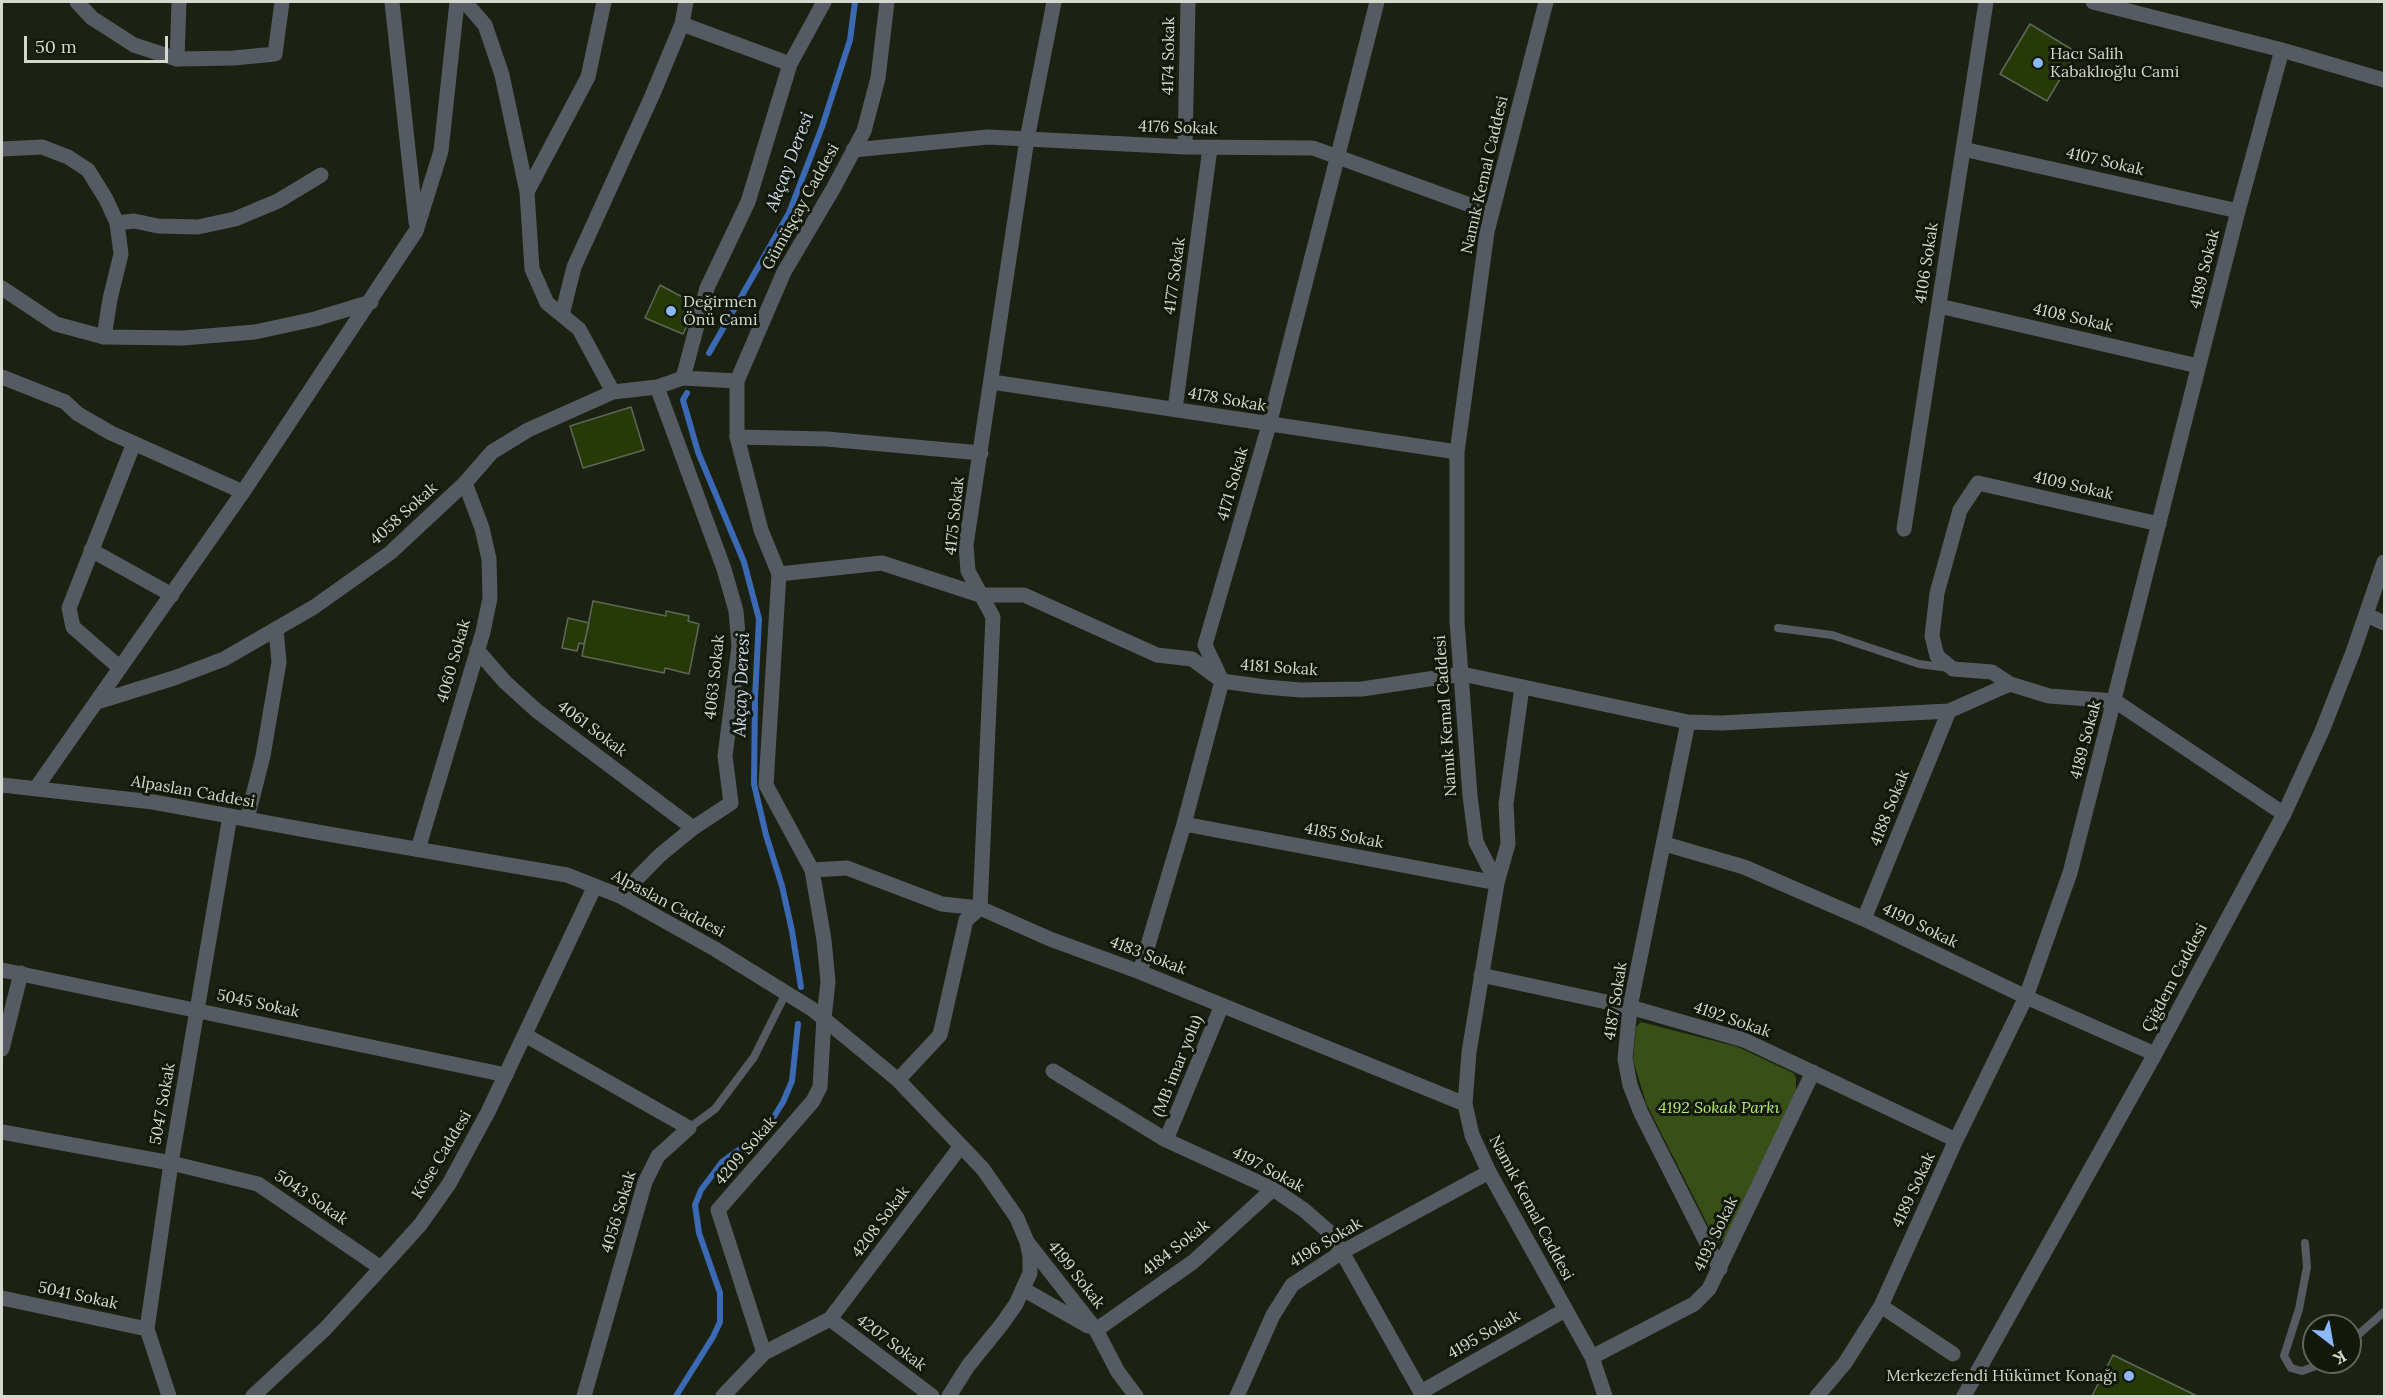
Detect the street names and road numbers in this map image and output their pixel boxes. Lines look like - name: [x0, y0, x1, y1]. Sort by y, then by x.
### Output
- street label: 4174 Sokak: [1159, 17, 1179, 95]
- street label: Namık Kemal Caddesi: [1457, 94, 1513, 256]
- street label: 4176 Sokak: [1138, 117, 1218, 139]
- street label: Gümüşçay Caddesi: [758, 141, 844, 273]
- street label: 4107 Sokak: [2064, 144, 2146, 180]
- street label: 4106 Sokak: [1911, 221, 1943, 305]
- street label: 4189 Sokak: [2186, 228, 2224, 310]
- street label: 4177 Sokak: [1160, 236, 1190, 316]
- street label: 4108 Sokak: [2031, 299, 2115, 337]
- street label: 4178 Sokak: [1186, 384, 1268, 416]
- street label: 4171 Sokak: [1213, 445, 1253, 523]
- street label: 4109 Sokak: [2031, 467, 2115, 505]
- street label: 4175 Sokak: [941, 476, 969, 556]
- street label: 4058 Sokak: [366, 479, 442, 549]
- street label: 4060 Sokak: [433, 617, 475, 705]
- street label: 4063 Sokak: [701, 634, 729, 720]
- street label: Namık Kemal Caddesi: [1431, 635, 1461, 797]
- street label: 4181 Sokak: [1240, 656, 1318, 680]
- street label: 4061 Sokak: [554, 697, 630, 761]
- street label: 4189 Sokak: [2066, 699, 2106, 781]
- street label: 4188 Sokak: [1866, 767, 1914, 849]
- street label: Alpaslan Caddesi: [130, 772, 256, 812]
- street label: 4185 Sokak: [1303, 819, 1385, 853]
- street label: Alpaslan Caddesi: [608, 866, 728, 942]
- street label: 4190 Sokak: [1879, 899, 1961, 953]
- street label: Çiğdem Caddesi: [2138, 920, 2212, 1036]
- street label: 4183 Sokak: [1107, 933, 1189, 979]
- street label: 4187 Sokak: [1600, 961, 1632, 1041]
- street label: 5045 Sokak: [215, 986, 301, 1022]
- street label: 4192 Sokak: [1691, 998, 1773, 1042]
- street label: (MB imar yolu): [1149, 1012, 1207, 1120]
- street label: 5047 Sokak: [146, 1062, 180, 1146]
- street label: Köse Caddesi: [408, 1107, 476, 1203]
- street label: 4209 Sokak: [711, 1113, 781, 1189]
- street label: Namık Kemal Caddesi: [1485, 1132, 1577, 1284]
- street label: 4197 Sokak: [1229, 1143, 1307, 1197]
- street label: 4189 Sokak: [1888, 1149, 1940, 1231]
- street label: 5043 Sokak: [271, 1166, 351, 1230]
- street label: 4056 Sokak: [597, 1169, 641, 1255]
- street label: 4208 Sokak: [848, 1183, 914, 1261]
- street label: 4193 Sokak: [1690, 1194, 1742, 1274]
- street label: 4196 Sokak: [1286, 1214, 1366, 1272]
- street label: 4184 Sokak: [1138, 1216, 1214, 1280]
- street label: 4199 Sokak: [1043, 1237, 1109, 1313]
- street label: 5041 Sokak: [36, 1278, 120, 1314]
- street label: 4195 Sokak: [1444, 1307, 1524, 1363]
- street label: 4207 Sokak: [852, 1311, 930, 1375]

